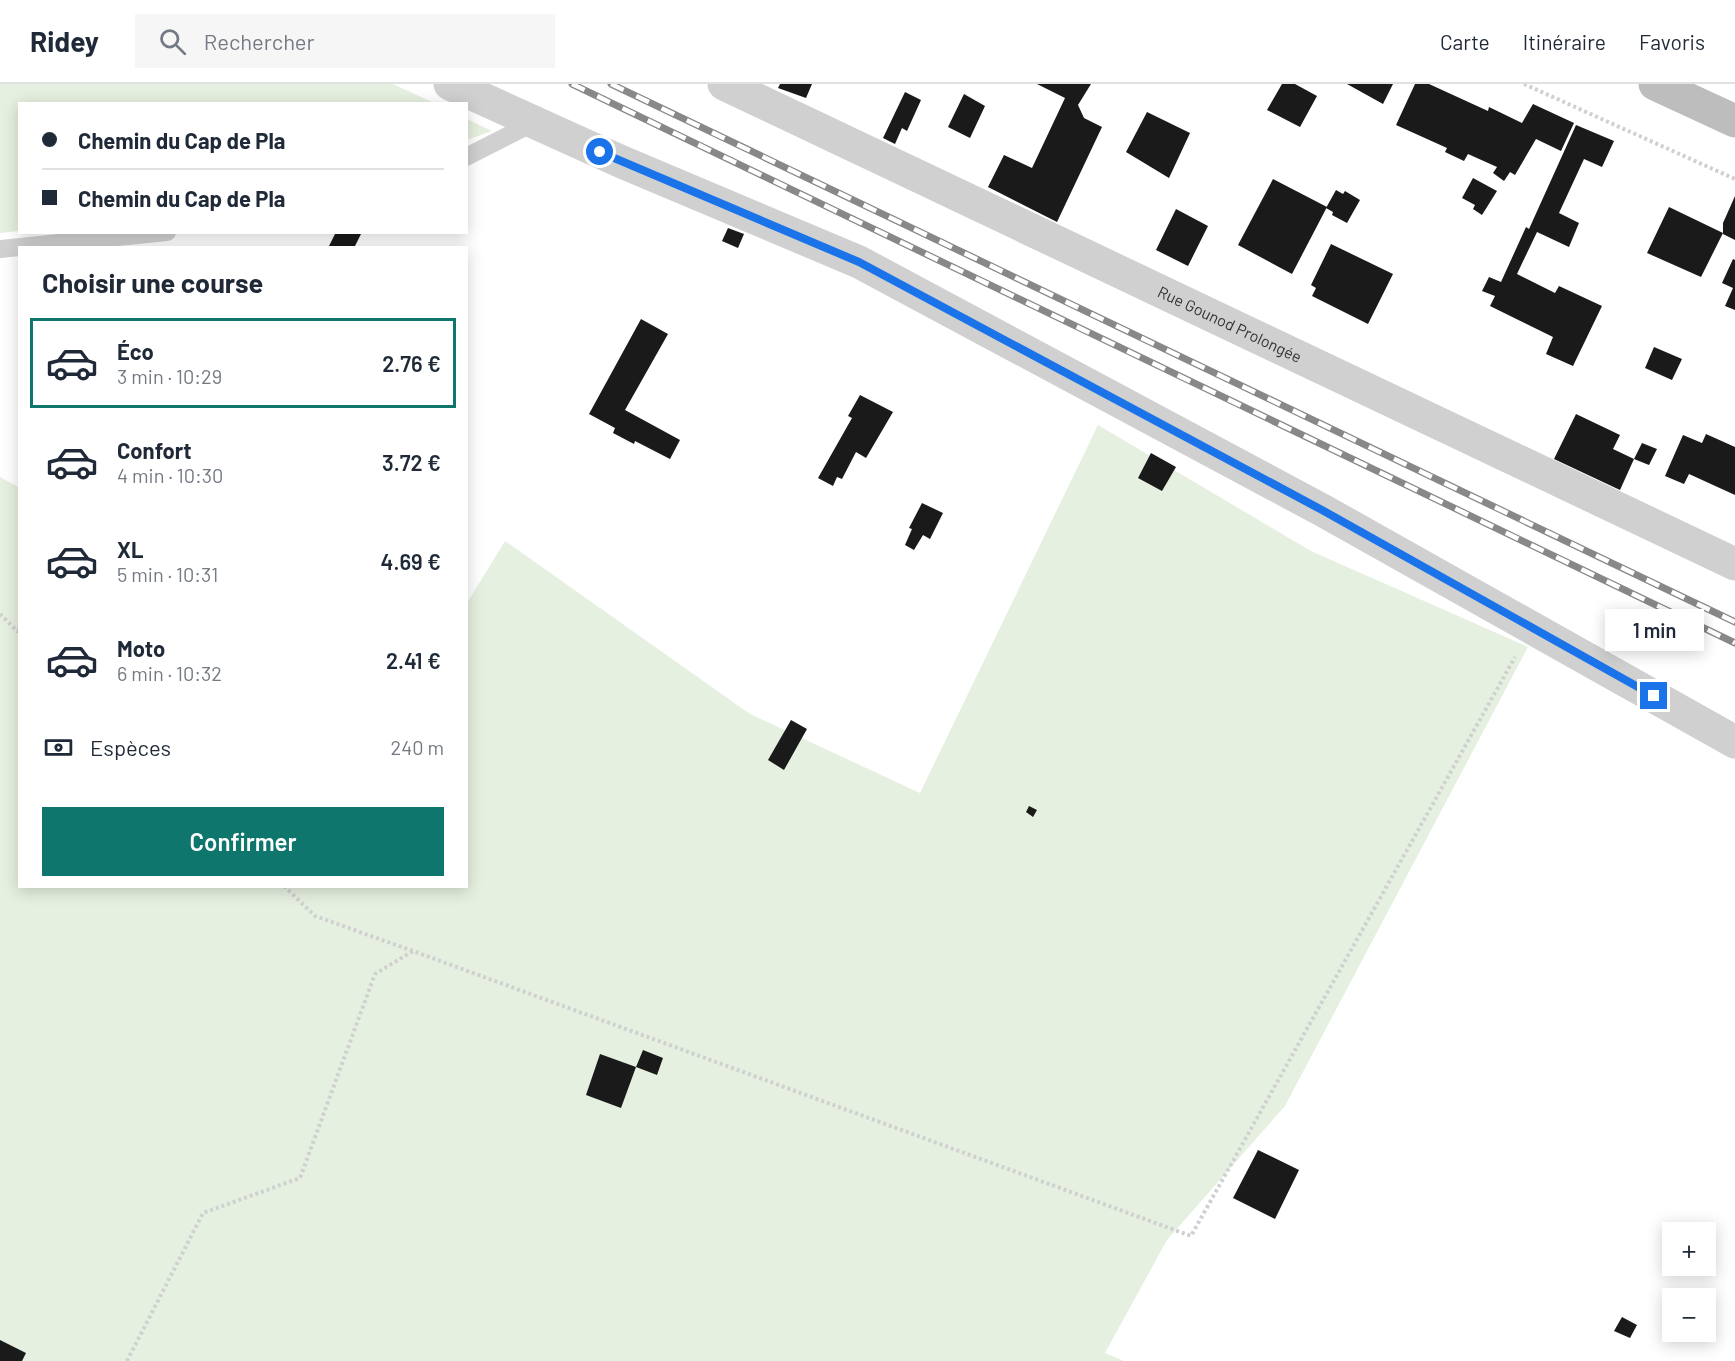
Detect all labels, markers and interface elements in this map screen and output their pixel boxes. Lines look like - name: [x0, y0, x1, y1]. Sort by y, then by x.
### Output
- search box: [135, 14, 555, 68]
- text: Ridey: [30, 24, 99, 58]
- icon: search: [156, 25, 189, 58]
- text: Rechercher: [204, 28, 315, 54]
- text: Carte: [1440, 29, 1490, 54]
- text: Itinéraire: [1523, 29, 1606, 54]
- text: Favoris: [1639, 29, 1705, 54]
- text: Chemin du Cap de Pla: [78, 127, 285, 153]
- route start: [586, 138, 613, 165]
- text: Chemin du Cap de Pla: [78, 185, 285, 211]
- text: Choisir une course: [42, 266, 263, 298]
- street label: Rue Gounod Prolongée: [1155, 281, 1305, 366]
- icon: car: [45, 336, 99, 390]
- text: Éco: [117, 338, 154, 364]
- text: 2.76 €: [382, 350, 441, 376]
- text: 3 min · 10:29: [117, 364, 222, 388]
- icon: car: [45, 435, 99, 489]
- text: Confort: [117, 437, 192, 463]
- text: 3.72 €: [382, 449, 441, 475]
- text: 4 min · 10:30: [117, 463, 223, 487]
- icon: car: [45, 534, 99, 588]
- text: XL: [117, 536, 143, 562]
- text: 4.69 €: [381, 548, 441, 574]
- text: 5 min · 10:31: [117, 562, 218, 586]
- callout: 1 min: [1604, 609, 1704, 651]
- text: 1 min: [1633, 618, 1676, 642]
- icon: car: [45, 633, 99, 687]
- text: Moto: [117, 635, 165, 661]
- text: 2.41 €: [386, 647, 441, 673]
- text: 6 min · 10:32: [117, 661, 222, 685]
- route end: [1640, 682, 1667, 709]
- icon: cash: [42, 731, 75, 764]
- text: Espèces: [90, 734, 171, 760]
- text: 240 m: [390, 735, 444, 759]
- button: Confirmer: [42, 807, 444, 876]
- map controls: [1662, 1222, 1716, 1342]
- button: +: [1662, 1222, 1716, 1276]
- button: −: [1662, 1288, 1716, 1342]

